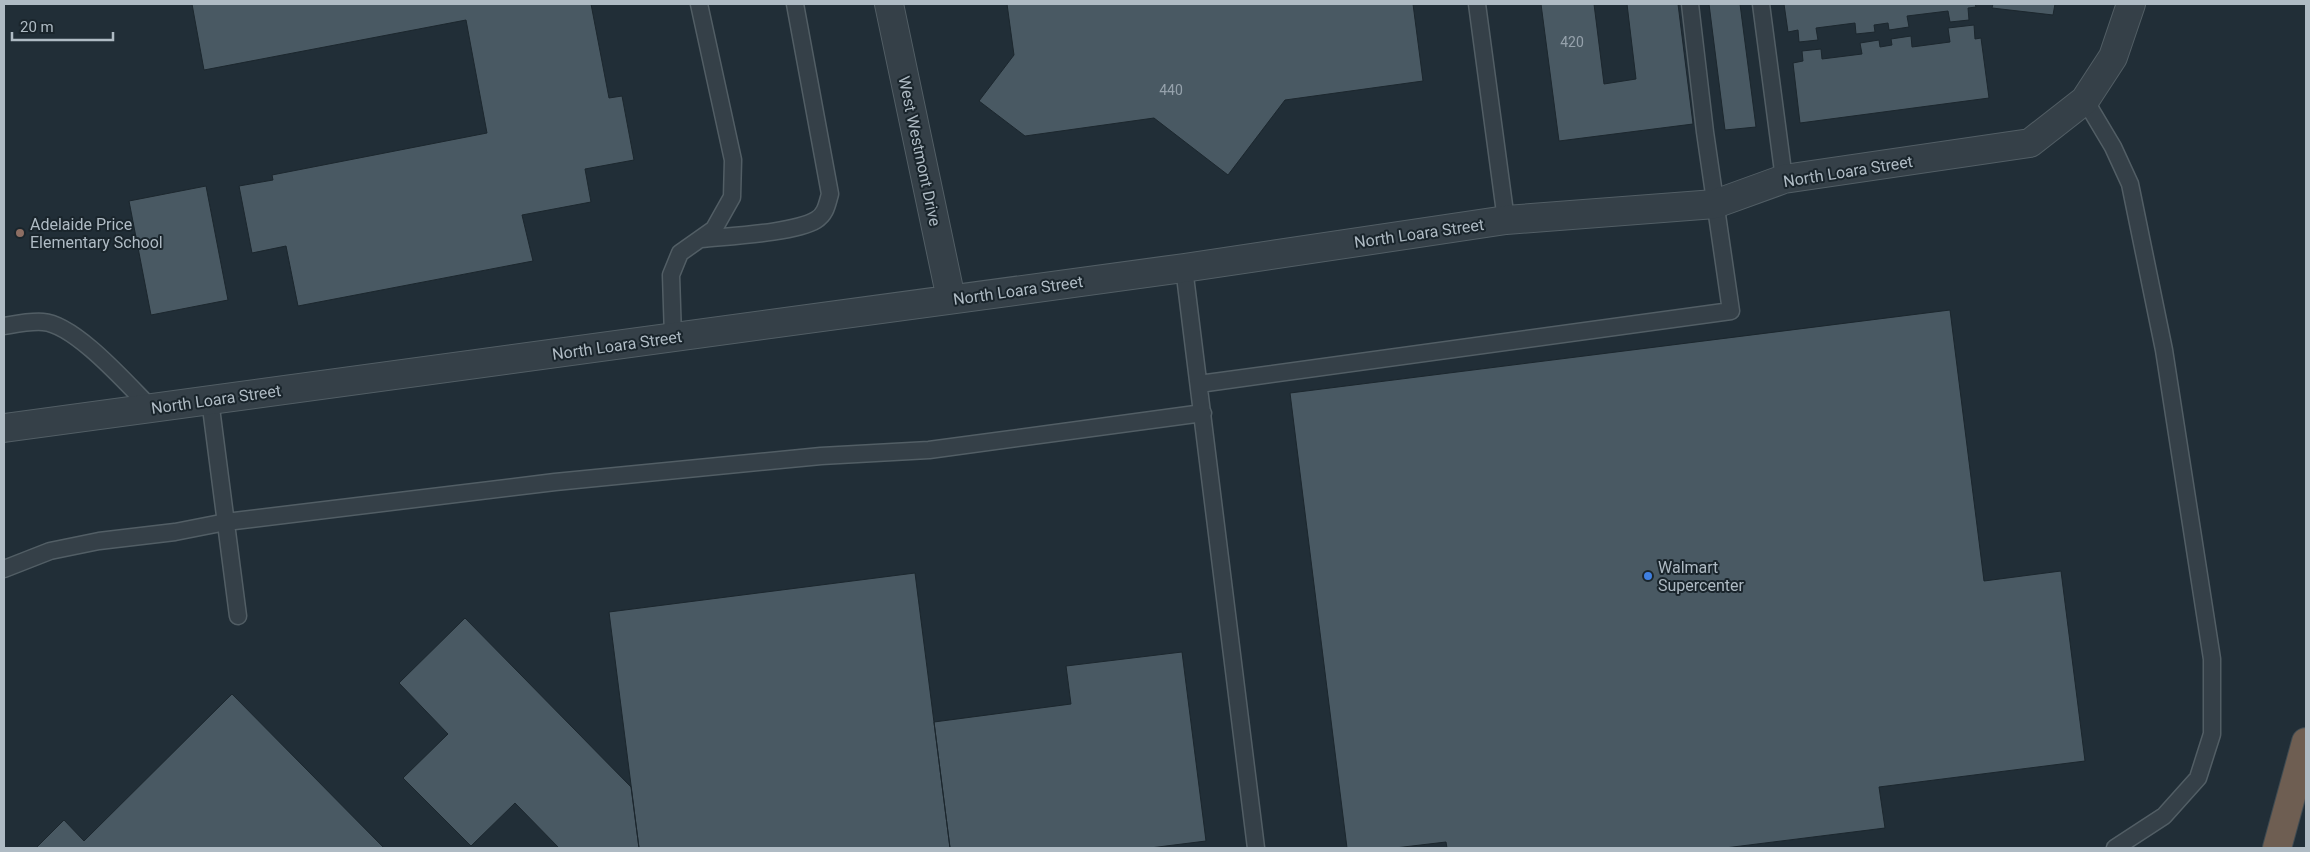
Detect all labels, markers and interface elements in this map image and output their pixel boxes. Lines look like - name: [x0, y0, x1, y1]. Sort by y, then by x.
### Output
- scale bar: [12, 10, 114, 42]
- text: 20 m: [20, 18, 54, 36]
- house number: 420: [1560, 34, 1584, 50]
- street label: West Westmont Drive: [894, 74, 945, 228]
- house number: 440: [1159, 82, 1183, 98]
- street label: North Loara Street: [1782, 152, 1914, 191]
- place label: Adelaide Price Elementary School: [30, 215, 163, 252]
- street label: North Loara Street: [1353, 215, 1485, 252]
- marker: Adelaide Price Elementary School: [14, 227, 26, 239]
- street label: North Loara Street: [952, 272, 1084, 309]
- street label: North Loara Street: [551, 327, 683, 364]
- street label: North Loara Street: [150, 381, 282, 418]
- place label: Walmart Supercenter: [1658, 558, 1744, 595]
- marker: Walmart Supercenter: [1642, 570, 1654, 582]

